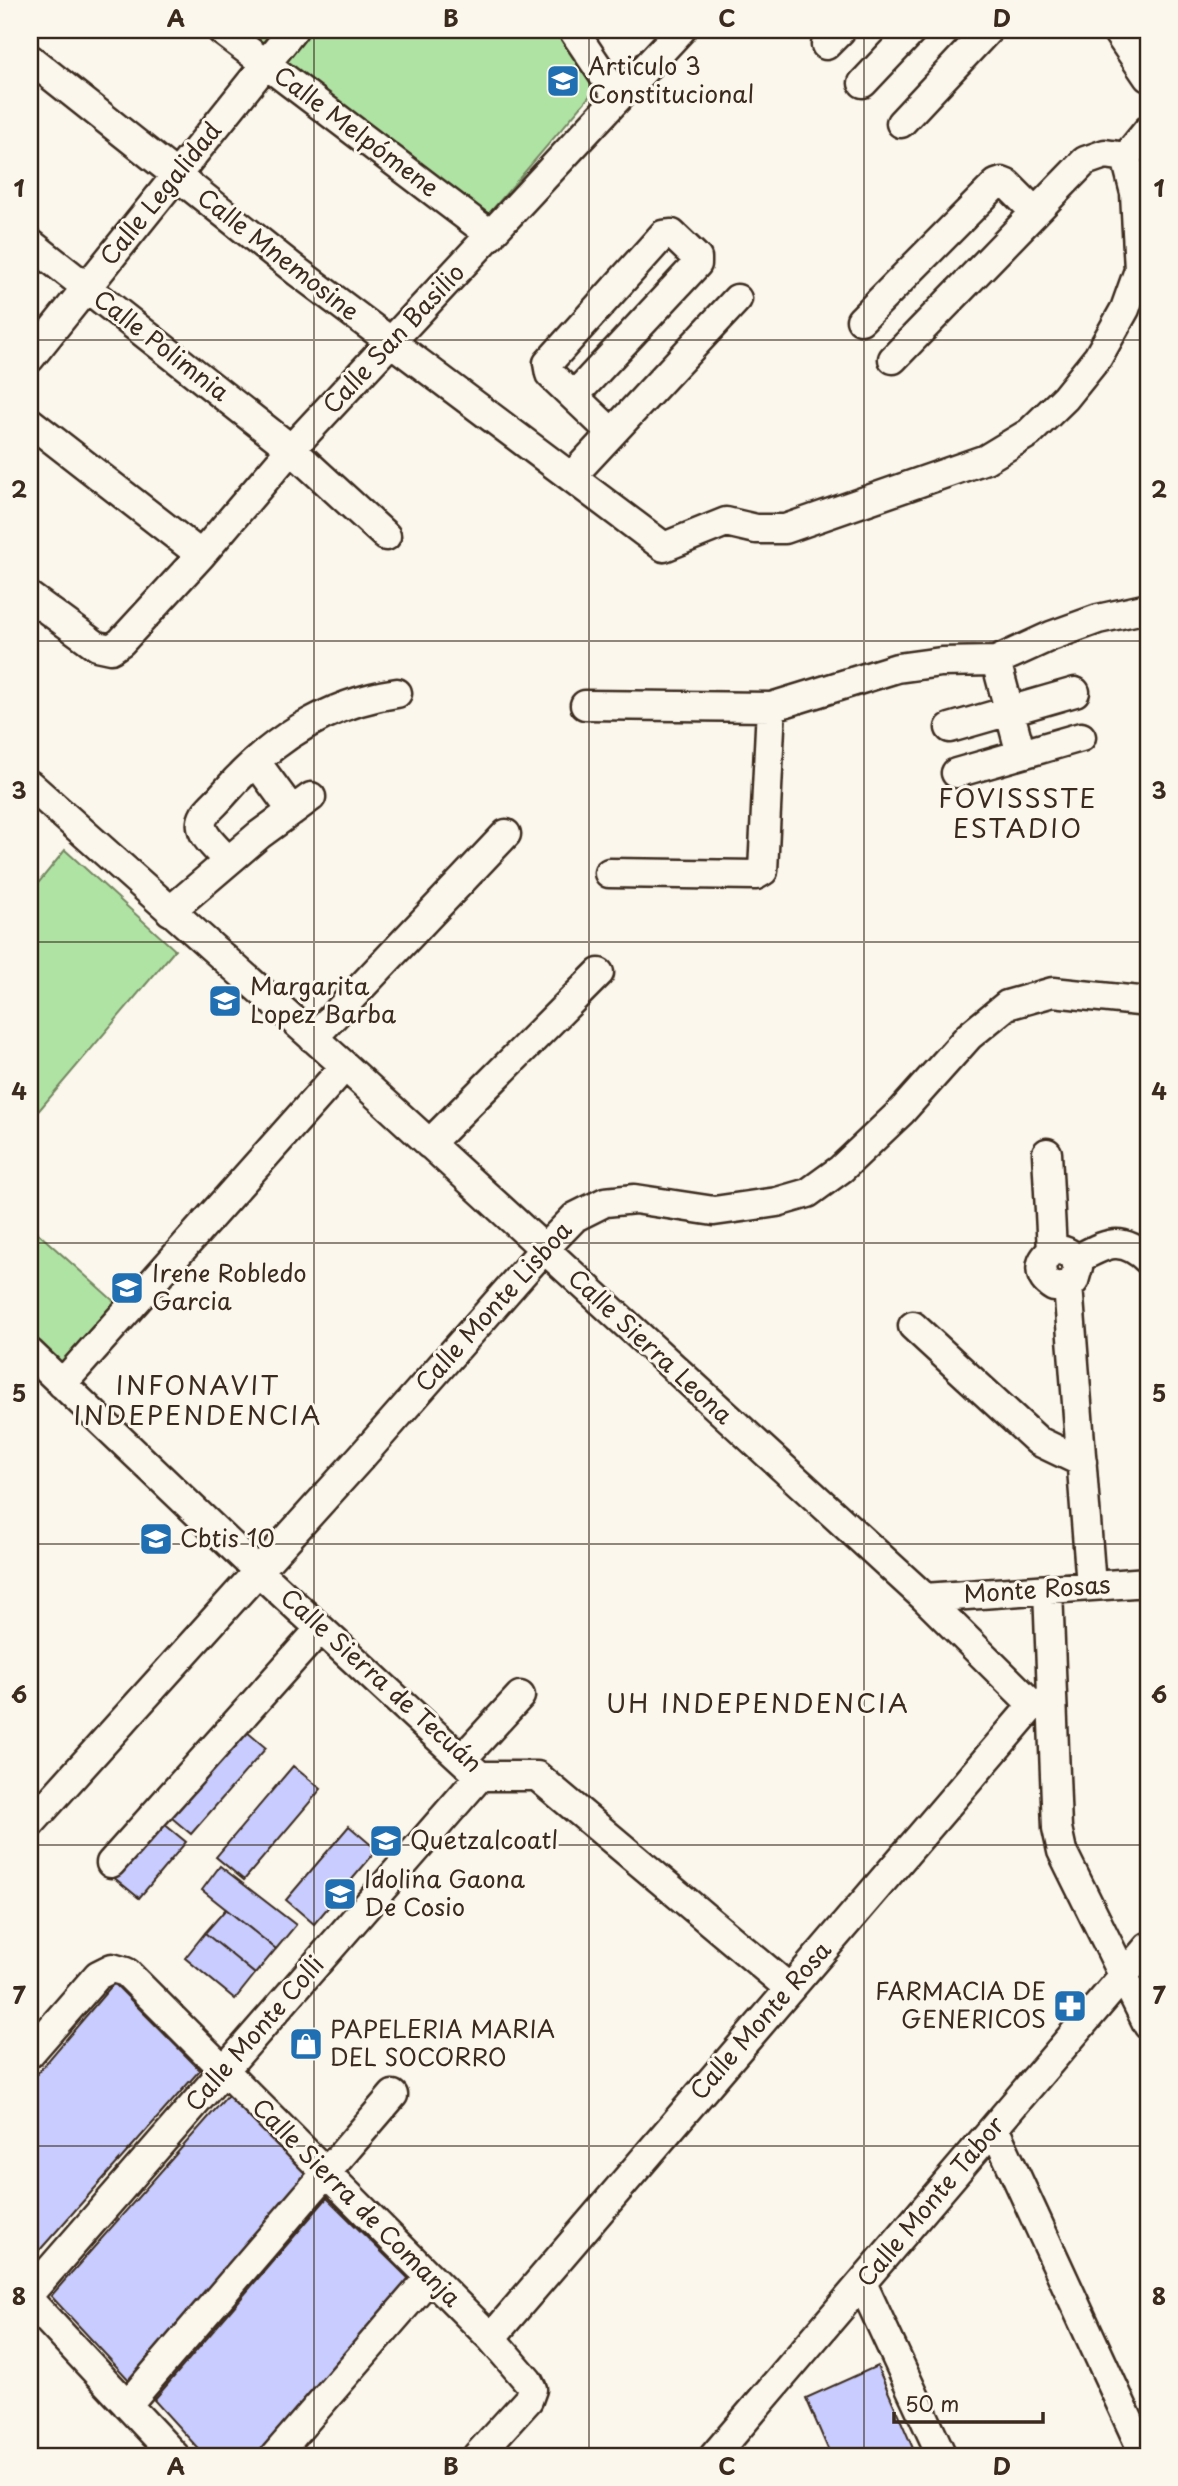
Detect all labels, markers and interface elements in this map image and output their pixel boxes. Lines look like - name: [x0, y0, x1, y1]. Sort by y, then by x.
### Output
- text: A: [167, 0, 185, 35]
- text: B: [443, 0, 459, 35]
- text: C: [718, 0, 736, 35]
- text: D: [993, 0, 1011, 35]
- place label: Articulo 3 Constitucional: [588, 47, 754, 111]
- street label: Calle Melpómene: [267, 56, 447, 205]
- school or university icon: Articulo 3 Constitucional: [544, 62, 582, 100]
- street label: Calle Legalidad: [90, 113, 229, 272]
- text: 1: [14, 170, 25, 205]
- text: 1: [1154, 170, 1165, 205]
- street label: Calle Mnemosine: [190, 178, 368, 328]
- street label: Calle San Basilio: [313, 254, 472, 421]
- street label: Calle Polimnia: [87, 280, 238, 409]
- text: 2: [11, 471, 27, 506]
- text: 2: [1151, 471, 1167, 506]
- text: 3: [11, 772, 27, 807]
- text: 3: [1151, 772, 1167, 807]
- district label: FOVISSSTE ESTADIO: [938, 778, 1098, 847]
- place label: Margarita Lopez Barba: [250, 967, 396, 1031]
- school or university icon: Margarita Lopez Barba: [206, 982, 244, 1020]
- text: 4: [11, 1073, 27, 1108]
- text: 4: [1151, 1073, 1167, 1108]
- street label: Calle Monte Lisboa: [406, 1212, 579, 1399]
- place label: Irene Robledo Garcia: [152, 1254, 307, 1318]
- street label: Calle Sierra Leona: [561, 1259, 742, 1432]
- school or university icon: Irene Robledo Garcia: [108, 1269, 146, 1307]
- district label: INFONAVIT INDEPENDENCIA: [74, 1365, 322, 1434]
- text: 5: [12, 1375, 26, 1410]
- text: 5: [1152, 1375, 1166, 1410]
- place label: Cbtis 10: [180, 1519, 275, 1555]
- school or university icon: Cbtis 10: [137, 1520, 175, 1558]
- street label: Monte Rosas: [962, 1565, 1111, 1611]
- street label: Calle Sierra de Tecuán: [273, 1579, 491, 1780]
- text: 6: [11, 1676, 27, 1711]
- text: 6: [1151, 1676, 1167, 1711]
- district label: UH INDEPENDENCIA: [606, 1683, 910, 1722]
- place label: Quetzalcoatl: [410, 1821, 558, 1857]
- school or university icon: Quetzalcoatl: [367, 1822, 405, 1860]
- place label: Idolina Gaona De Cosio: [364, 1860, 525, 1924]
- school or university icon: Idolina Gaona De Cosio: [321, 1875, 359, 1913]
- street label: Calle Monte Rosa: [680, 1932, 839, 2107]
- street label: Calle Monte Colli: [176, 1947, 331, 2118]
- place label: FARMACIA DE GENERICOS: [875, 1972, 1046, 2036]
- text: 7: [12, 1977, 26, 2012]
- text: 7: [1152, 1977, 1166, 2012]
- pharmacy icon: FARMACIA DE GENERICOS: [1051, 1987, 1089, 2025]
- place label: PAPELERIA MARIA DEL SOCORRO: [330, 2010, 555, 2074]
- shop icon: PAPELERIA MARIA DEL SOCORRO: [287, 2025, 325, 2063]
- street label: Calle Sierra de Comanja: [245, 2089, 470, 2314]
- street label: Calle Monte Tabor: [847, 2107, 1012, 2294]
- text: 8: [12, 2278, 26, 2313]
- text: 8: [1152, 2278, 1166, 2313]
- scale bar: [894, 2381, 1043, 2425]
- text: 50 m: [905, 2387, 959, 2419]
- text: A: [167, 2448, 185, 2483]
- text: B: [443, 2448, 459, 2483]
- text: C: [718, 2448, 736, 2483]
- text: D: [993, 2448, 1011, 2483]

